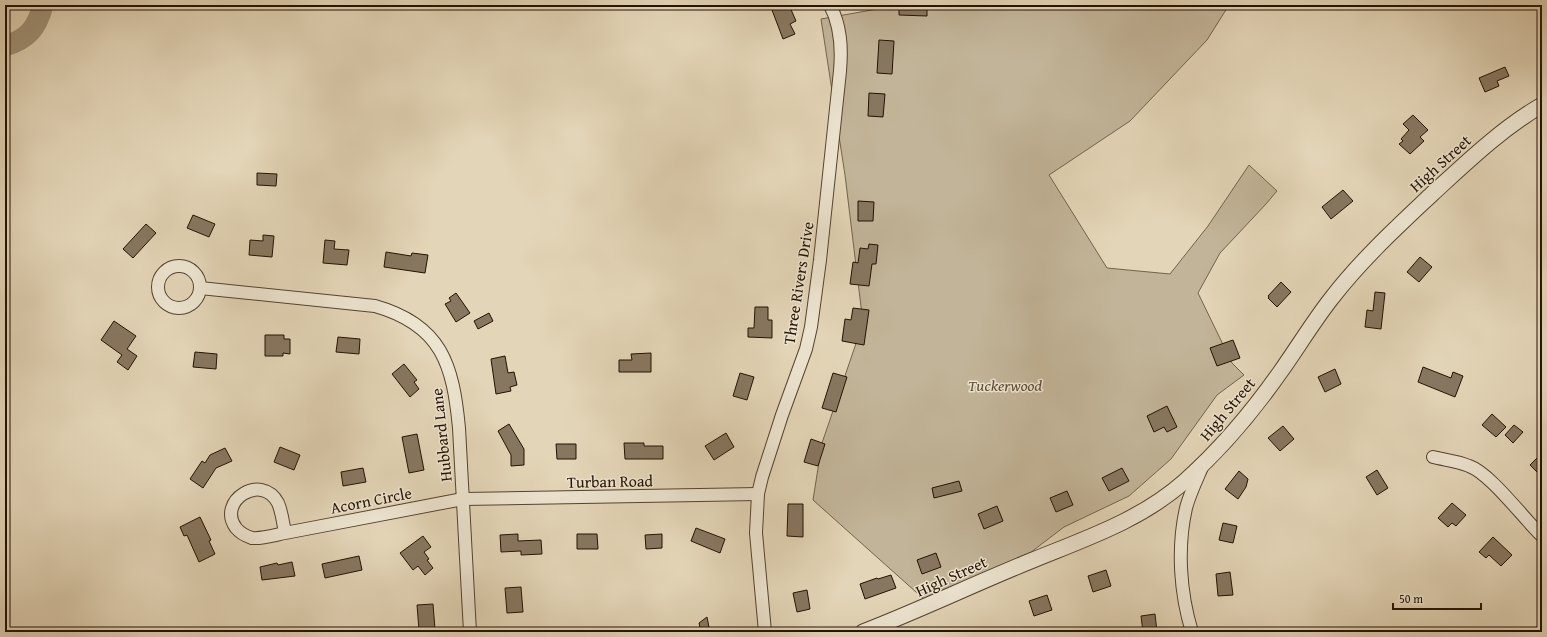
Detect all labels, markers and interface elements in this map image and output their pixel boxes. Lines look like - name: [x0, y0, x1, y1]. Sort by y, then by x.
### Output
- street label: High Street: [1404, 128, 1477, 197]
- street label: Three Rivers Drive: [776, 220, 820, 346]
- street label: High Street: [1193, 372, 1261, 446]
- park label: Tuckerwood: [968, 373, 1042, 397]
- street label: Hubbard Lane: [424, 387, 458, 483]
- street label: Turban Road: [567, 468, 654, 494]
- street label: Acorn Circle: [328, 480, 414, 520]
- street label: High Street: [911, 549, 991, 602]
- scale bar: [1393, 585, 1481, 611]
- text: 50 m: [1399, 590, 1423, 607]

